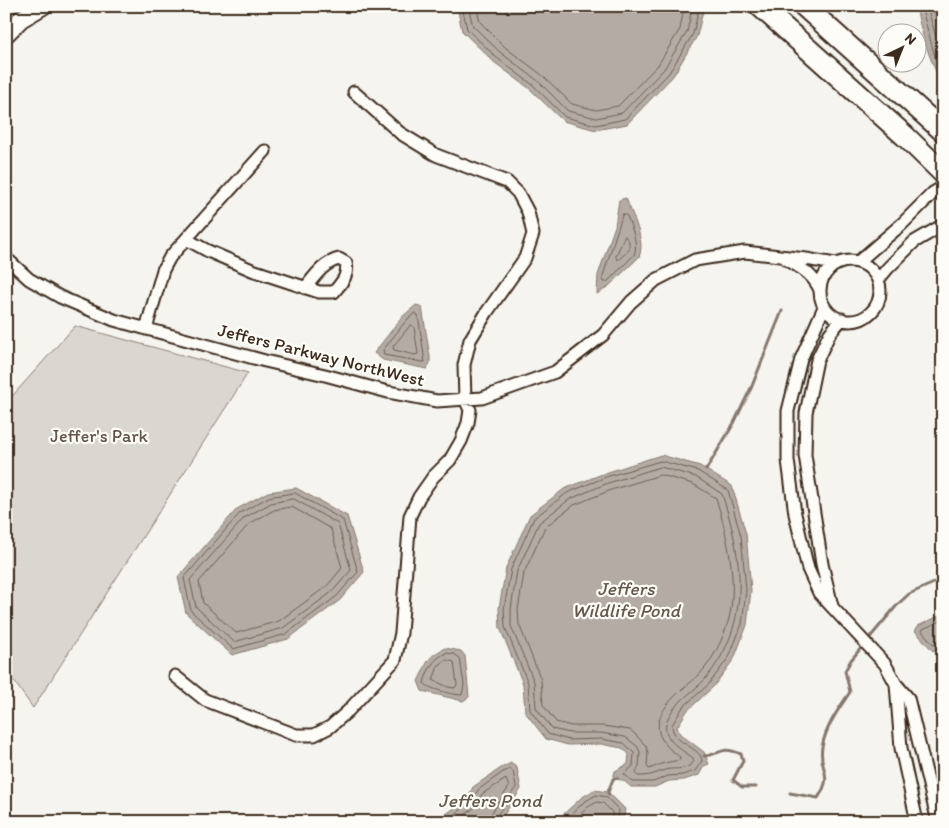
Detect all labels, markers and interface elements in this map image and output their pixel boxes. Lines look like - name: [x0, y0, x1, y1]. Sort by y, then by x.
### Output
- north arrow: [876, 22, 926, 72]
- text: N: [901, 29, 920, 48]
- street label: Jeffers Parkway NorthWest: [215, 319, 427, 391]
- park label: Jeffer's Park: [50, 425, 149, 447]
- water label: Jeffers Wildlife Pond: [572, 577, 682, 622]
- water label: Jeffers Pond: [438, 789, 543, 812]

